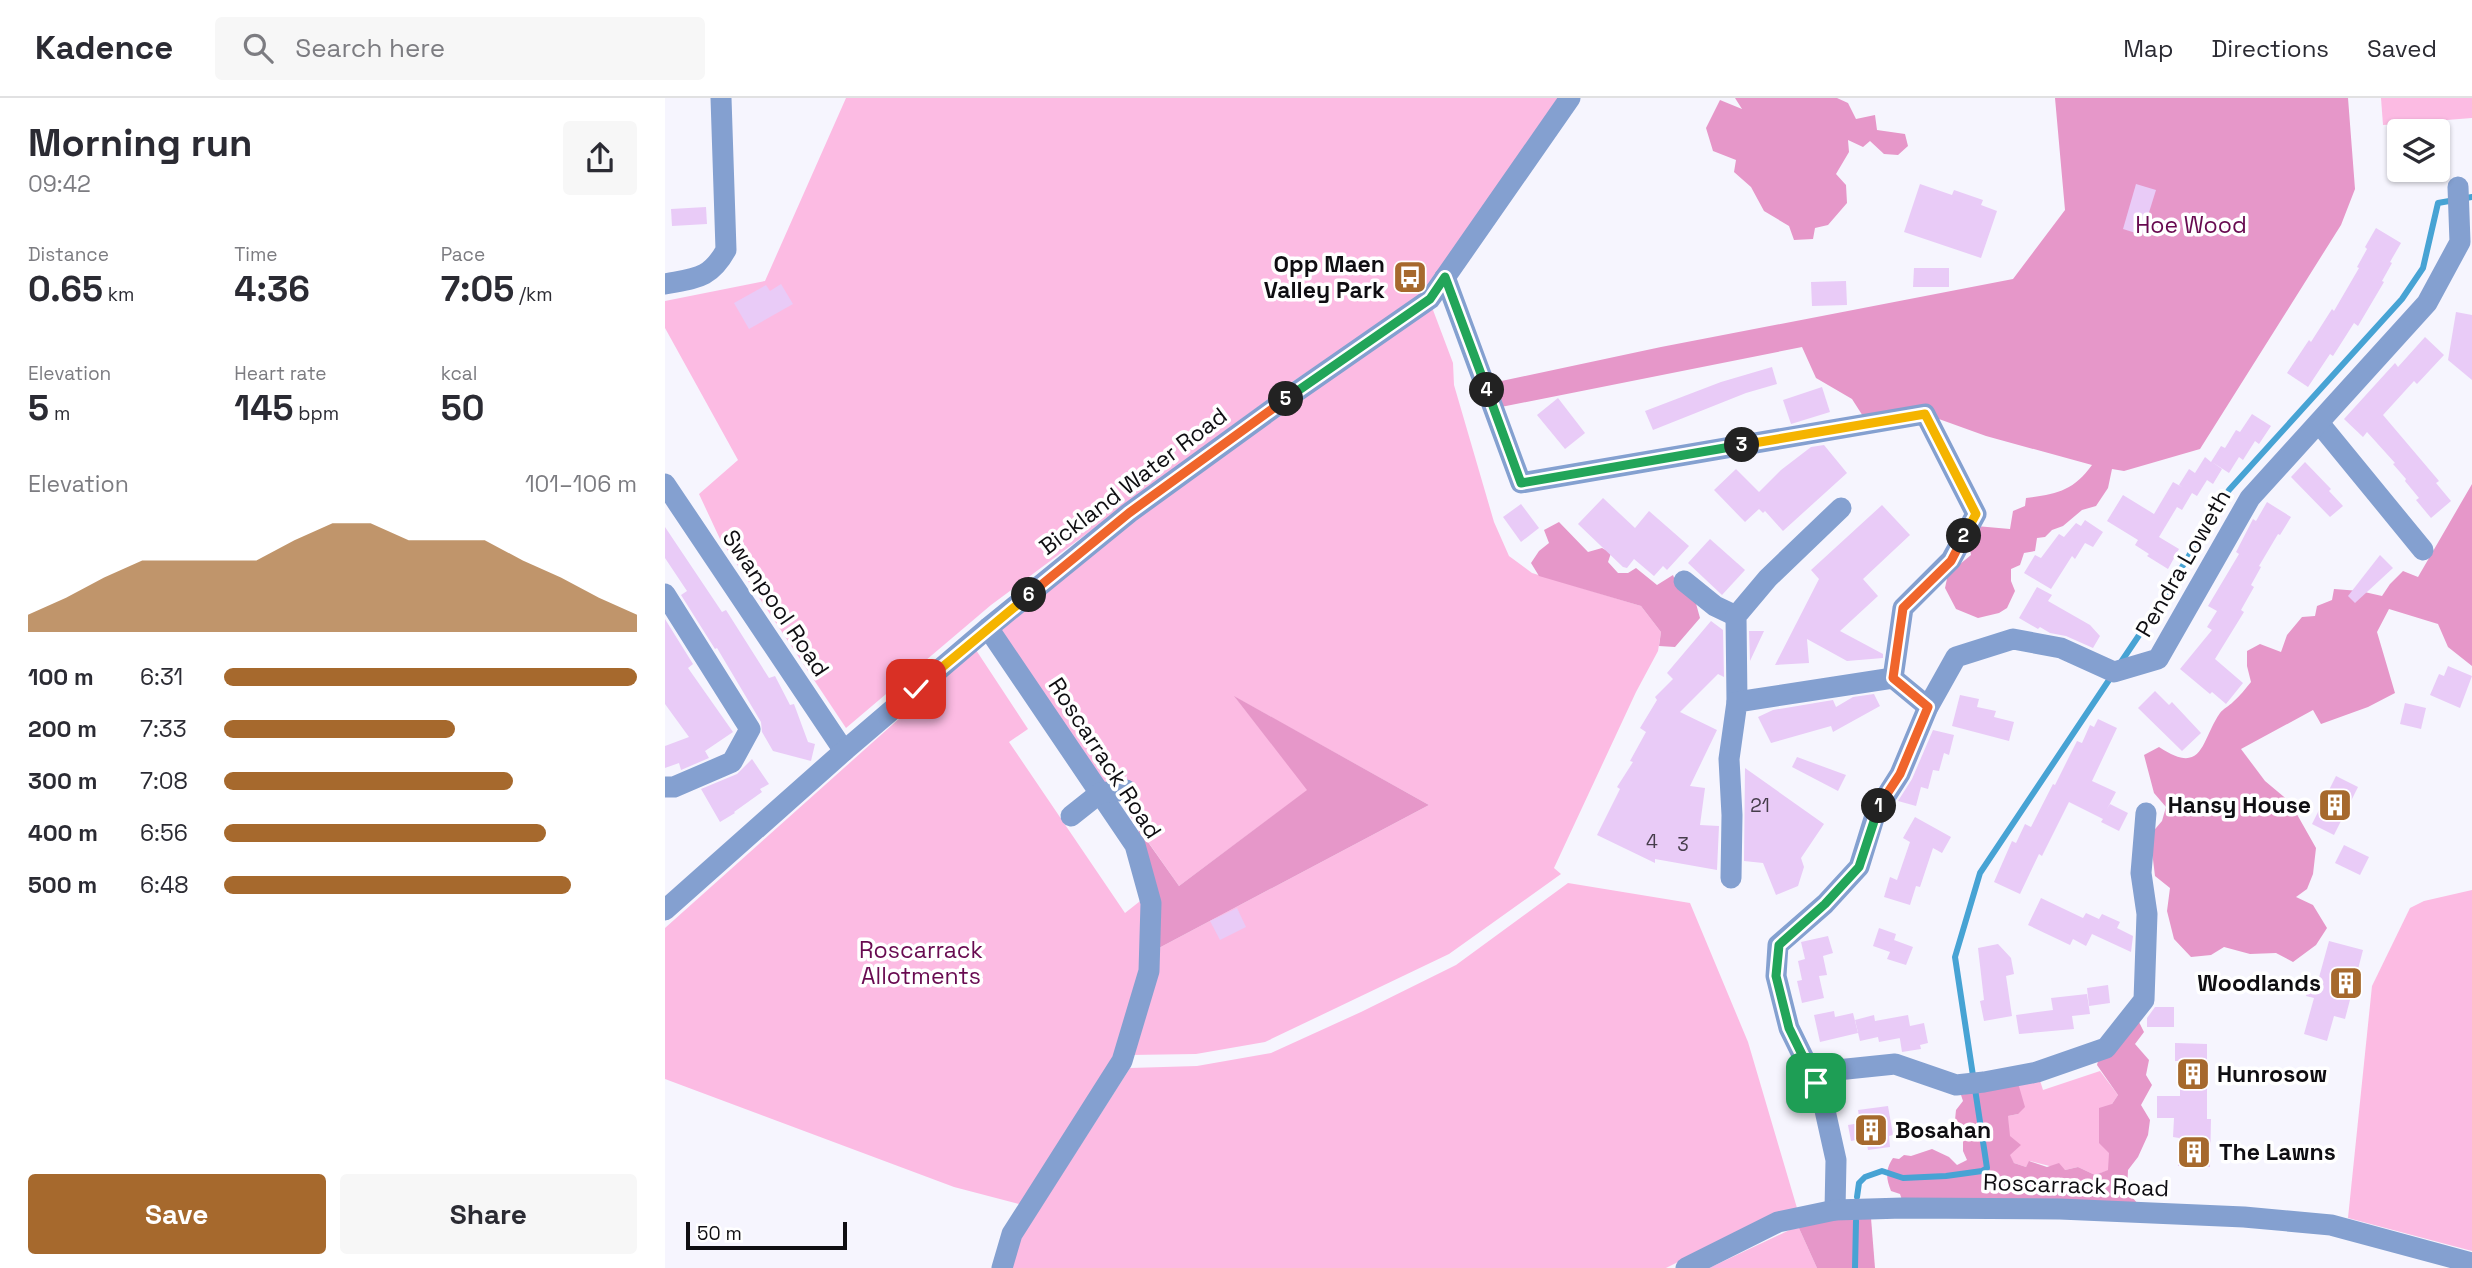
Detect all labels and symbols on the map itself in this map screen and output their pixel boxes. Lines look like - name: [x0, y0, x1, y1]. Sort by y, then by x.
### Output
- park label: Hoe Wood: [2135, 210, 2247, 240]
- place label: Opp Maen Valley Park: [1264, 249, 1385, 305]
- bus stop icon: Opp Maen Valley Park: [1391, 258, 1429, 296]
- pin: 4: [1469, 372, 1505, 408]
- pin: 5: [1269, 382, 1303, 416]
- street label: Bickland Water Road: [1033, 401, 1233, 561]
- pin: 3: [1725, 428, 1759, 462]
- street label: Pendra Loweth: [2129, 484, 2237, 642]
- pin: 2: [1947, 518, 1981, 554]
- street label: Swanpool Road: [716, 524, 836, 682]
- pin: 6: [1011, 578, 1047, 612]
- pin: [886, 659, 946, 719]
- street label: Roscarrack Road: [1042, 672, 1168, 844]
- building icon: Hansy House: [2316, 786, 2354, 824]
- pin: 1: [1861, 788, 1897, 824]
- place label: Hansy House: [2168, 790, 2311, 820]
- house number: 21: [1750, 793, 1770, 818]
- house number: 4: [1646, 829, 1658, 854]
- house number: 3: [1677, 832, 1689, 857]
- park label: Roscarrack Allotments: [859, 935, 983, 991]
- building icon: Woodlands: [2327, 964, 2365, 1002]
- place label: Woodlands: [2197, 968, 2321, 998]
- pin: [1786, 1053, 1846, 1113]
- building icon: Hunrosow: [2174, 1055, 2212, 1093]
- place label: Hunrosow: [2217, 1059, 2327, 1089]
- building icon: Bosahan: [1852, 1111, 1890, 1149]
- place label: Bosahan: [1895, 1115, 1991, 1145]
- building icon: The Lawns: [2175, 1133, 2213, 1171]
- place label: The Lawns: [2219, 1137, 2336, 1167]
- street label: Roscarrack Road: [1982, 1167, 2170, 1203]
- scale bar: [686, 1219, 847, 1251]

